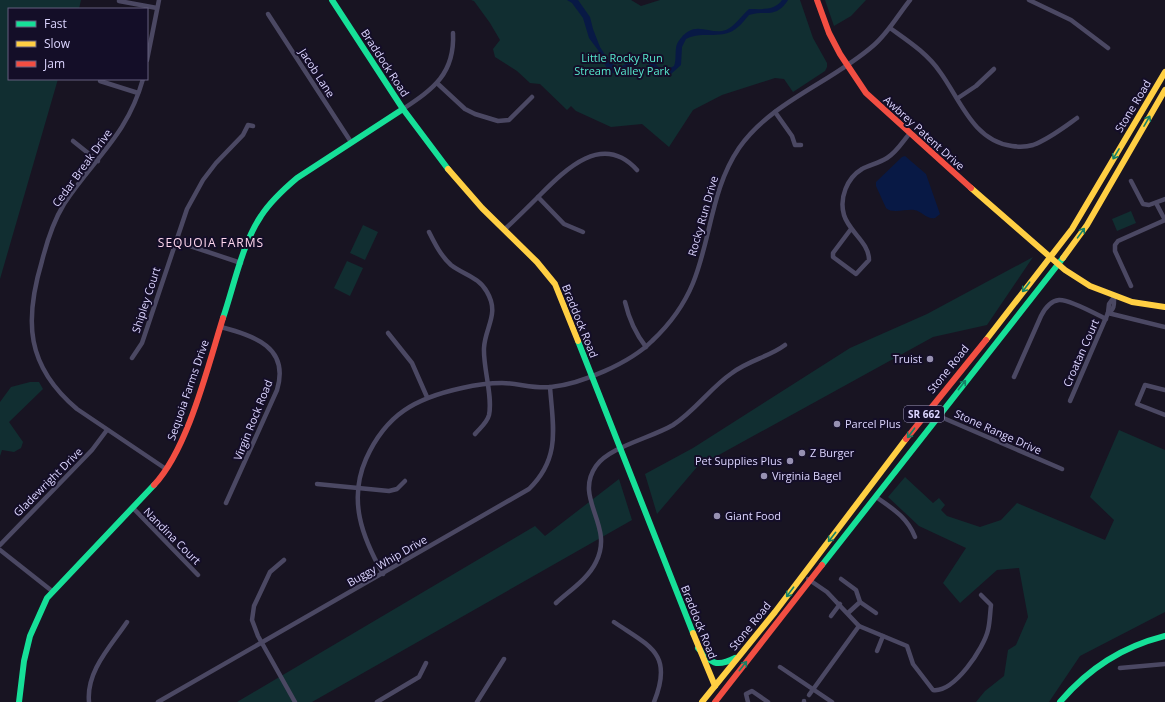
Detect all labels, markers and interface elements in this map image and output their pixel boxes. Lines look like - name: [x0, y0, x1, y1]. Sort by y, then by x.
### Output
- legend: [8, 8, 148, 80]
- text: Fast: [44, 15, 67, 32]
- street label: Braddock Road: [358, 26, 413, 100]
- text: Slow: [44, 35, 71, 52]
- street label: Jacob Lane: [296, 45, 339, 100]
- park label: Little Rocky Run Stream Valley Park: [574, 50, 670, 78]
- text: Jam: [43, 55, 65, 72]
- street label: Stone Road: [1111, 77, 1154, 135]
- street label: Awbrey Patent Drive: [880, 92, 968, 173]
- one-way arrow: [1144, 115, 1151, 127]
- street label: Cedar Break Drive: [48, 126, 115, 210]
- one-way arrow: [1112, 148, 1120, 160]
- street label: Rocky Run Drive: [684, 174, 721, 258]
- one-way arrow: [1077, 228, 1086, 239]
- district label: SEQUOIA FARMS: [158, 234, 264, 251]
- street label: Shipley Court: [128, 265, 163, 335]
- street label: Braddock Road: [559, 282, 602, 360]
- one-way arrow: [1022, 282, 1030, 293]
- street label: Croatan Court: [1059, 317, 1102, 389]
- street label: Sequoia Farms Drive: [163, 337, 212, 442]
- street label: Stone Road: [923, 341, 972, 396]
- place label: Truist: [893, 351, 922, 366]
- marker: Truist: [925, 354, 935, 364]
- street label: Virgin Rock Road: [230, 377, 276, 462]
- one-way arrow: [958, 379, 967, 390]
- road number: SR 662: [904, 406, 944, 422]
- street label: Stone Range Drive: [952, 406, 1044, 457]
- place label: Parcel Plus: [845, 416, 901, 431]
- marker: Parcel Plus: [832, 419, 842, 429]
- one-way arrow: [906, 427, 915, 438]
- street label: Gladewright Drive: [10, 444, 85, 519]
- place label: Z Burger: [810, 445, 855, 460]
- marker: Z Burger: [797, 448, 807, 458]
- place label: Pet Supplies Plus: [695, 453, 782, 468]
- marker: Pet Supplies Plus: [785, 456, 795, 466]
- place label: Virginia Bagel: [772, 468, 841, 483]
- marker: Virginia Bagel: [759, 471, 769, 481]
- street label: Nandina Court: [141, 504, 204, 568]
- place label: Giant Food: [725, 508, 781, 523]
- marker: Giant Food: [712, 511, 722, 521]
- street label: Buggy Whip Drive: [344, 531, 430, 590]
- one-way arrow: [828, 531, 836, 542]
- street label: Braddock Road: [678, 583, 721, 661]
- one-way arrow: [786, 586, 794, 597]
- street label: Stone Road: [725, 598, 774, 653]
- one-way arrow: [739, 661, 747, 672]

